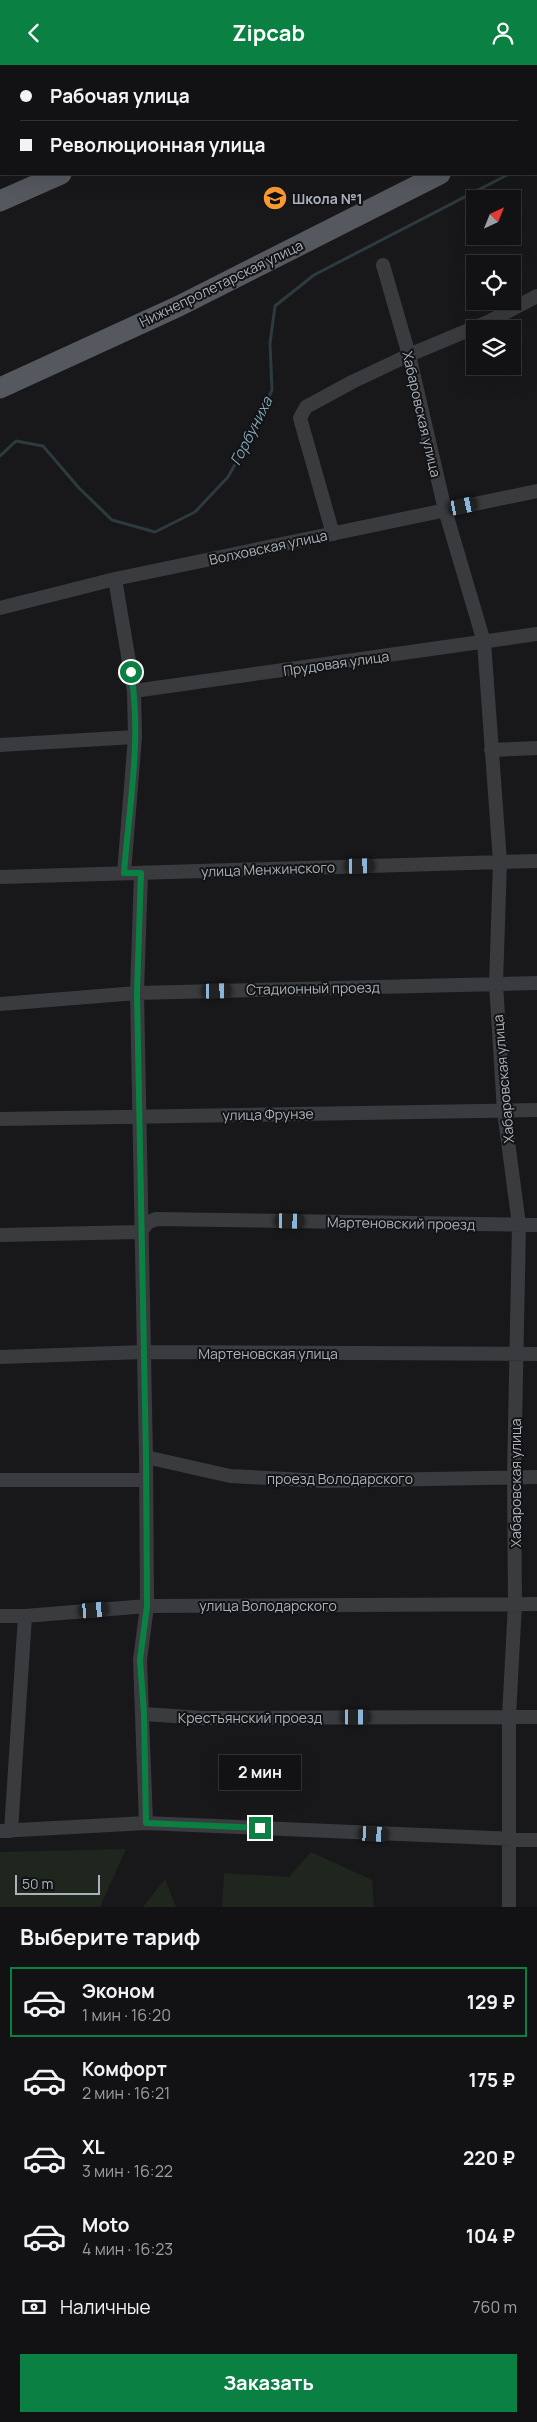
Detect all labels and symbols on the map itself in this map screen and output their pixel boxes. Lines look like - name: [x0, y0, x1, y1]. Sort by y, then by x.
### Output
- school or university icon: Школа №1: [262, 185, 288, 211]
- place label: Школа №1: [292, 189, 363, 208]
- north arrow: [466, 190, 521, 245]
- street label: Нижнепролетарская улица: [136, 235, 306, 331]
- street label: Хабаровская улица: [398, 349, 446, 479]
- water label: Горбуниха: [225, 393, 277, 469]
- car: [446, 496, 479, 516]
- street label: Волховская улица: [207, 525, 329, 569]
- street label: Прудовая улица: [282, 646, 390, 680]
- route start: [120, 661, 142, 683]
- street label: улица Менжинского: [201, 857, 335, 881]
- car: [344, 858, 375, 874]
- street label: Стадионный проезд: [246, 977, 380, 999]
- car: [201, 983, 232, 999]
- street label: Хабаровская улица: [488, 1014, 518, 1144]
- street label: улица Фрунзе: [222, 1104, 314, 1124]
- street label: Мартеновский проезд: [327, 1212, 475, 1234]
- car: [274, 1213, 305, 1229]
- street label: Мартеновская улица: [198, 1344, 338, 1363]
- street label: Хабаровская улица: [506, 1419, 525, 1547]
- street label: проезд Володарского: [267, 1469, 413, 1488]
- street label: улица Володарского: [199, 1596, 337, 1615]
- car: [78, 1601, 109, 1619]
- street label: Крестьянский проезд: [178, 1708, 322, 1727]
- car: [341, 1710, 371, 1725]
- callout: 2 мин: [219, 1755, 301, 1791]
- route end: [249, 1817, 271, 1839]
- car: [358, 1826, 389, 1842]
- scale bar: [15, 1872, 100, 1895]

